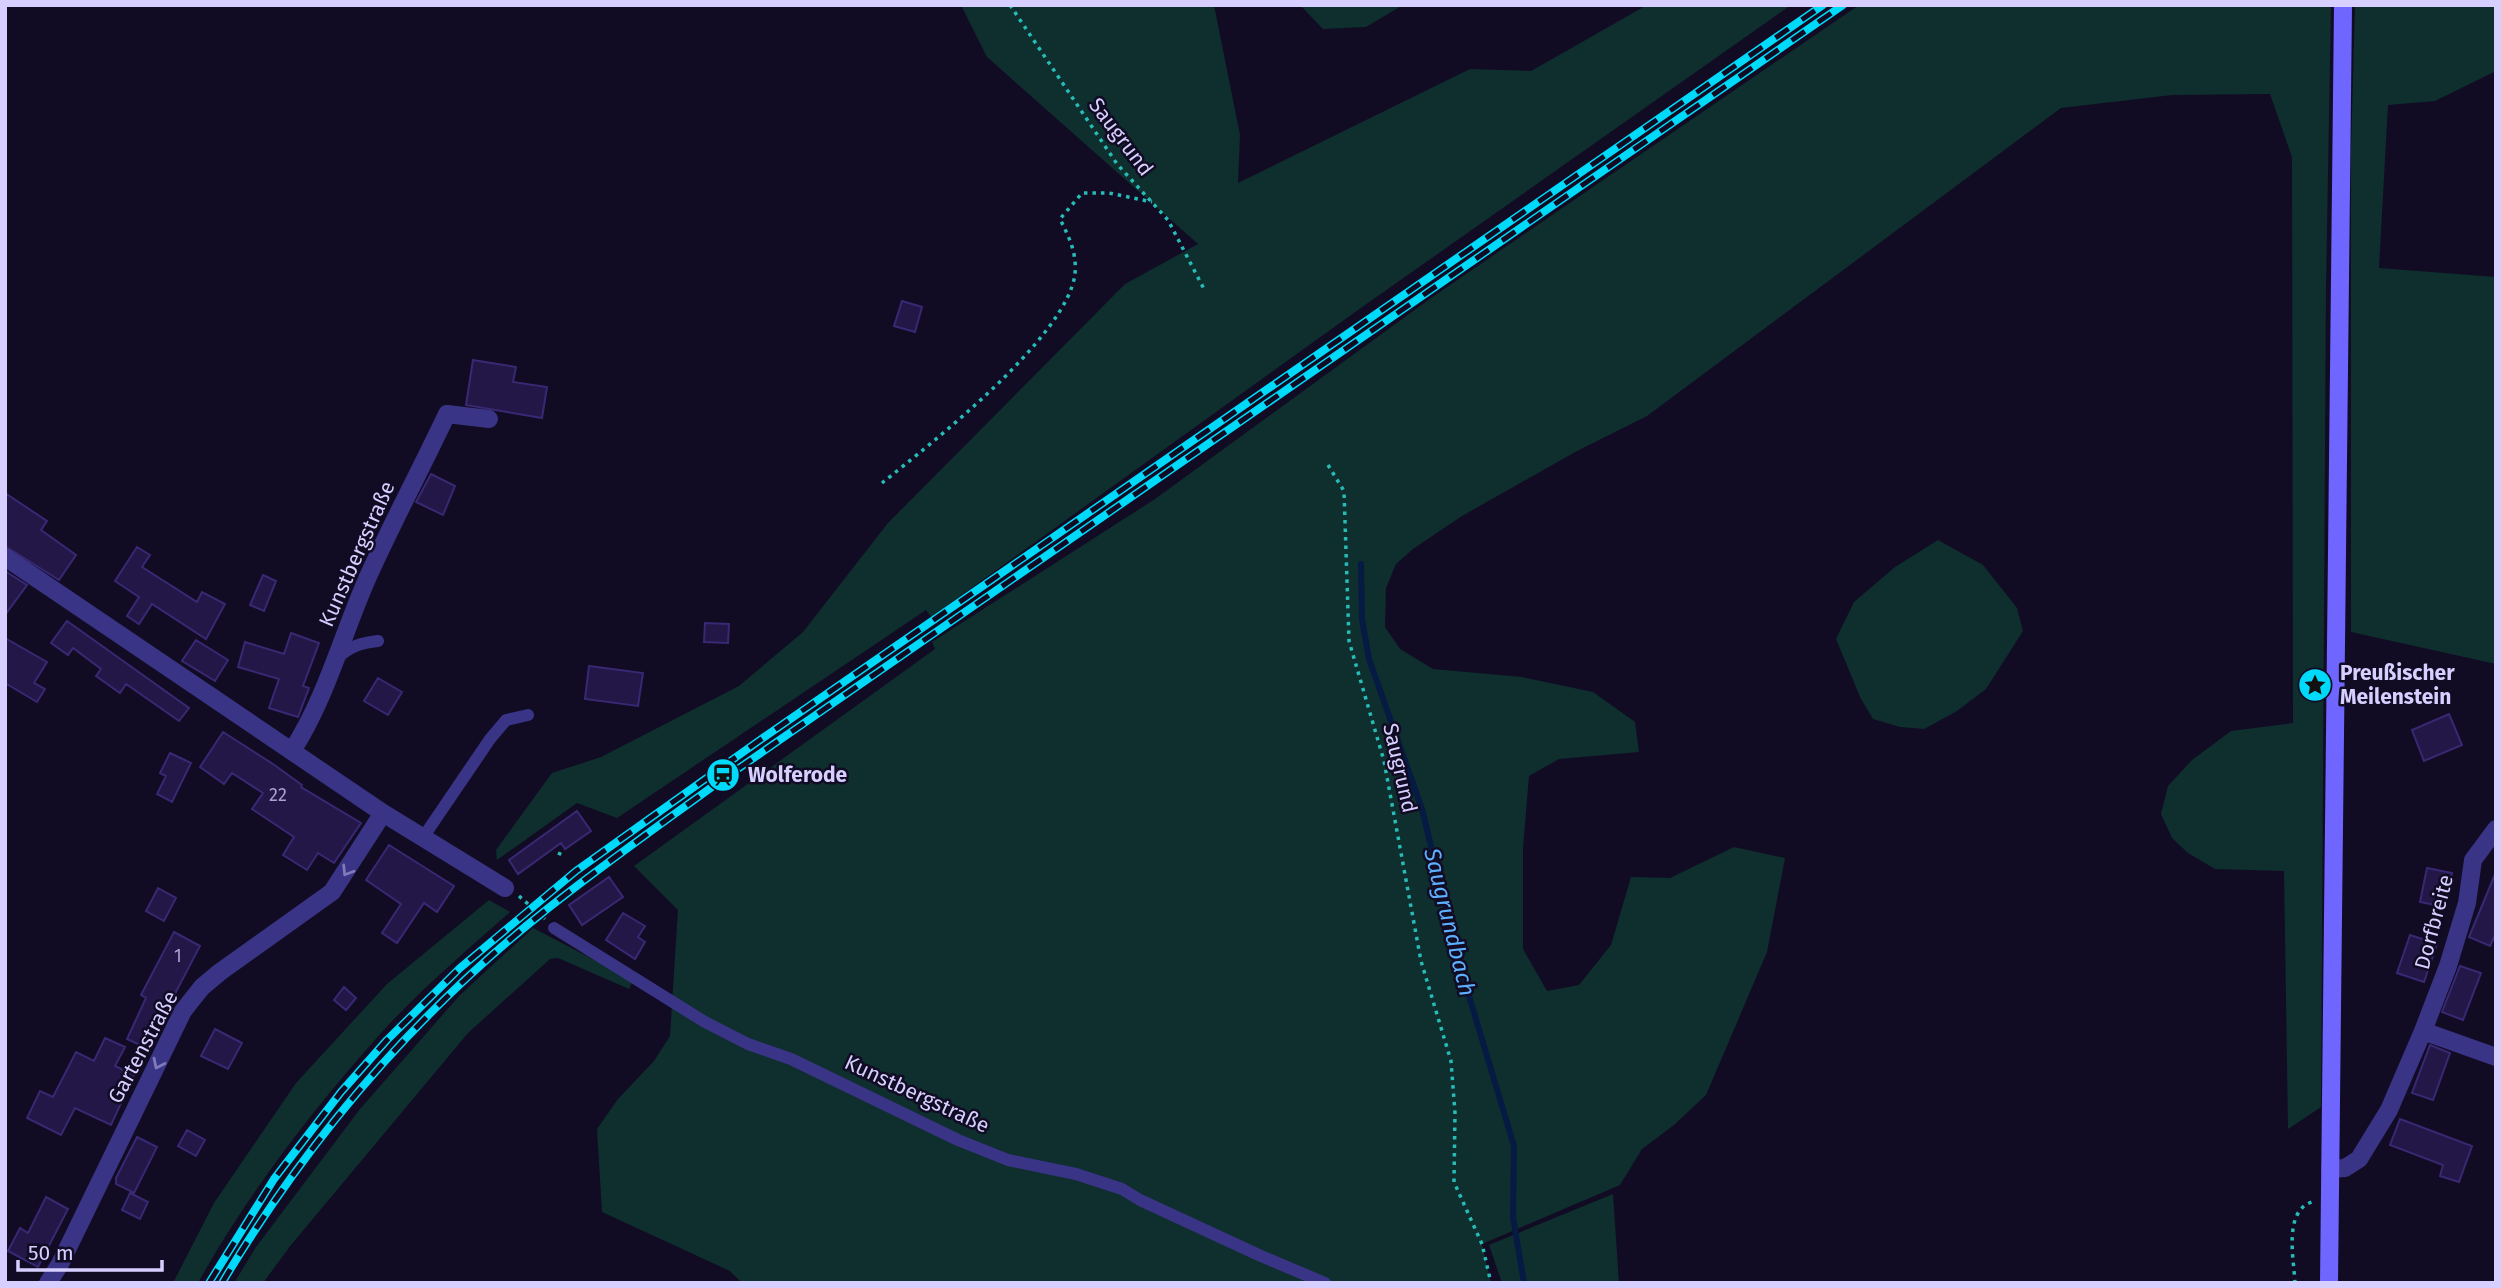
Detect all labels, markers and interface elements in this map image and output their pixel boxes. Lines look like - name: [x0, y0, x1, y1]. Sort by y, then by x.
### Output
- street label: Saugrund: [1083, 93, 1159, 181]
- street label: Kunstbergstraße: [313, 477, 401, 631]
- place label: Preußischer Meilenstein: [2340, 660, 2455, 710]
- place icon: Preußischer Meilenstein: [2296, 666, 2334, 704]
- street label: Saugrund: [1377, 721, 1423, 815]
- station icon: Wolferode: [704, 756, 742, 794]
- place label: Wolferode: [748, 762, 848, 788]
- house number: 22: [269, 784, 287, 806]
- water label: Saugrundbach: [1418, 844, 1482, 999]
- one-way arrow: [342, 863, 355, 876]
- street label: Dorfbreite: [2409, 872, 2459, 972]
- house number: 1: [174, 945, 182, 967]
- street label: Gartenstraße: [102, 986, 184, 1108]
- street label: Kunstbergstraße: [841, 1049, 993, 1139]
- one-way arrow: [152, 1057, 166, 1069]
- scale bar: [18, 1228, 161, 1272]
- text: 50 m: [28, 1240, 74, 1266]

